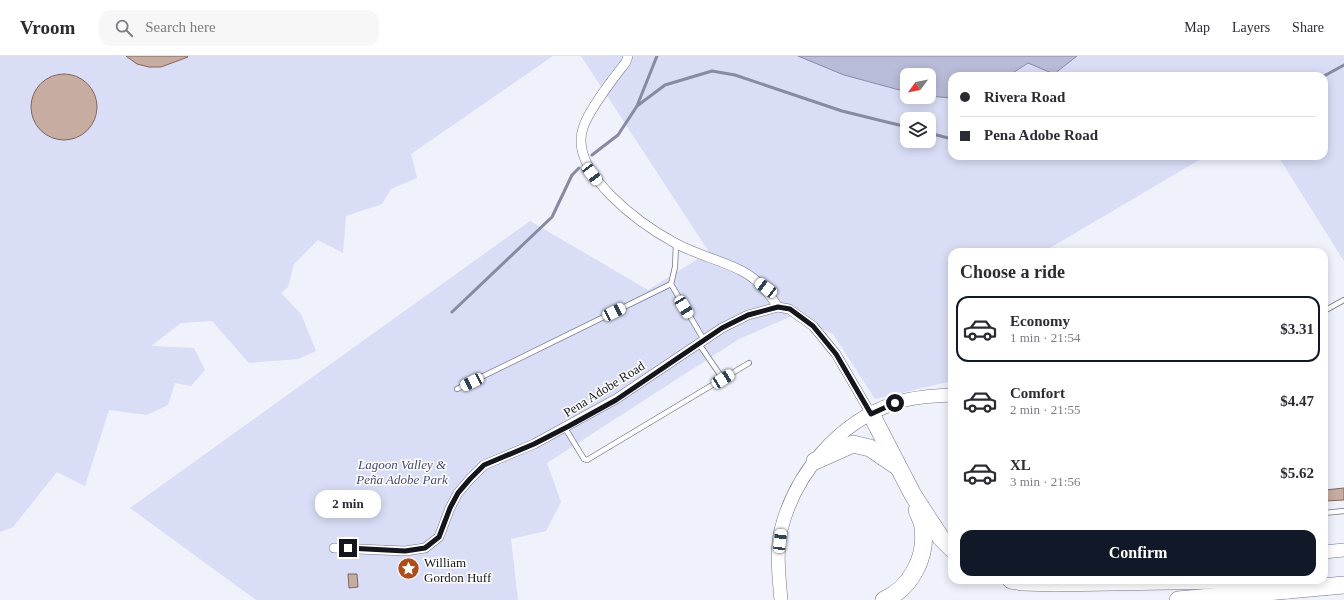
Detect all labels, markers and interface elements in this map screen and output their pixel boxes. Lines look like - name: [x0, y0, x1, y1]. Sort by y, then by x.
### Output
- search box: [99, 10, 379, 46]
- text: Vroom: [20, 17, 75, 38]
- icon: search: [113, 17, 135, 39]
- text: Search here: [145, 19, 216, 35]
- text: Map: [1184, 20, 1210, 35]
- text: Layers: [1232, 20, 1270, 35]
- text: Share: [1292, 20, 1324, 35]
- north arrow: [900, 68, 936, 104]
- map controls: [900, 68, 936, 148]
- text: Rivera Road: [984, 89, 1065, 105]
- button: layers: [900, 112, 936, 148]
- text: Pena Adobe Road: [984, 127, 1098, 143]
- car: [580, 161, 604, 187]
- text: Choose a ride: [960, 262, 1065, 282]
- car: [753, 276, 779, 300]
- car: [673, 294, 695, 320]
- car: [601, 301, 627, 323]
- icon: car: [962, 311, 998, 347]
- text: Economy: [1010, 313, 1070, 329]
- text: $3.31: [1280, 321, 1314, 337]
- text: 1 min · 21:54: [1010, 330, 1080, 345]
- street label: Pena Adobe Road: [561, 358, 648, 420]
- car: [710, 368, 736, 390]
- car: [459, 371, 485, 393]
- icon: car: [962, 383, 998, 419]
- text: Comfort: [1010, 385, 1065, 401]
- text: $4.47: [1280, 393, 1314, 409]
- route start: [886, 394, 904, 412]
- text: 2 min · 21:55: [1010, 402, 1080, 417]
- icon: car: [962, 455, 998, 491]
- park label: Lagoon Valley & Peña Adobe Park: [355, 457, 448, 487]
- text: XL: [1010, 457, 1031, 473]
- text: $5.62: [1280, 465, 1314, 481]
- text: 3 min · 21:56: [1010, 474, 1080, 489]
- callout: 2 min: [315, 490, 381, 518]
- text: 2 min: [332, 496, 364, 511]
- car: [773, 528, 787, 554]
- button: Confirm: [960, 530, 1316, 576]
- route end: [339, 539, 357, 557]
- place label: William Gordon Huff: [424, 555, 492, 585]
- place icon: William Gordon Huff: [395, 556, 421, 582]

